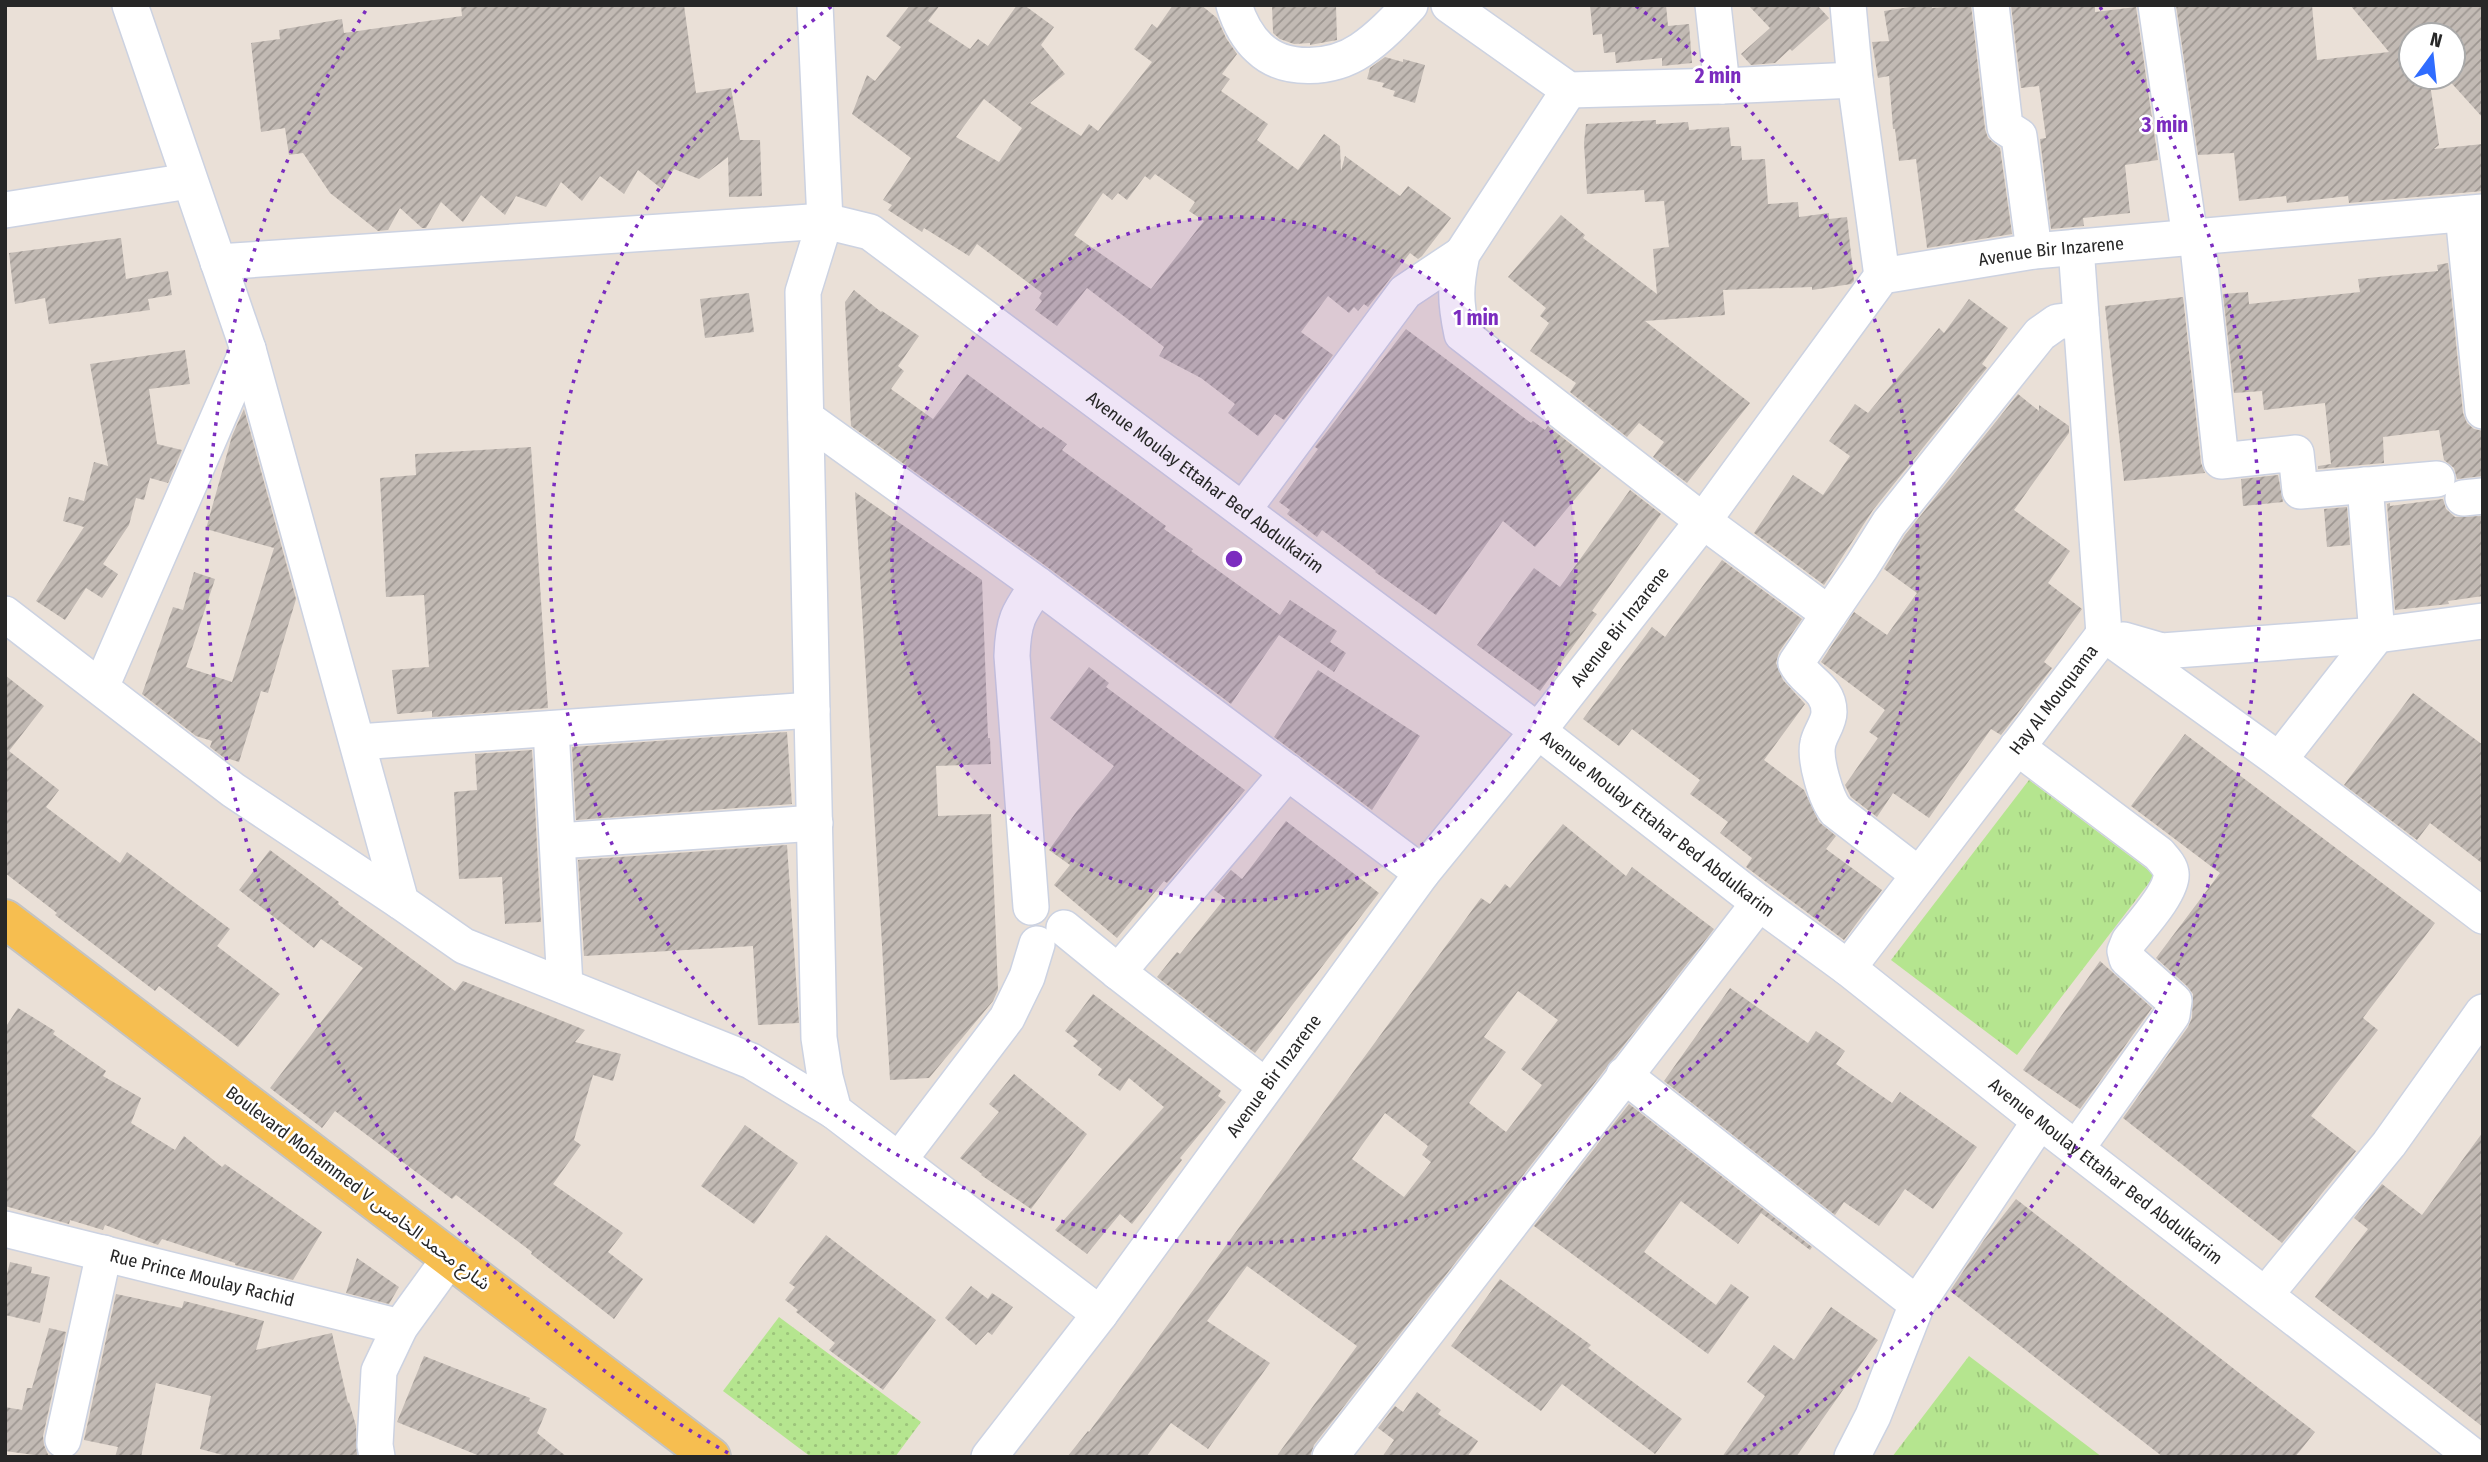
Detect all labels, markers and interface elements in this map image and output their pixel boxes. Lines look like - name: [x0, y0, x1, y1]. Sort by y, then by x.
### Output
- north arrow: [2397, 21, 2467, 91]
- text: N: [2428, 27, 2445, 53]
- text: 2 min: [1694, 63, 1741, 89]
- text: 3 min: [2141, 112, 2188, 138]
- street label: Avenue Bir Inzarene: [1977, 232, 2125, 271]
- text: 1 min: [1453, 305, 1499, 331]
- street label: Avenue Moulay Ettahar Bed Abdulkarim: [1082, 387, 1328, 578]
- centre of rings: [1222, 547, 1246, 571]
- street label: Avenue Bir Inzarene: [1566, 562, 1674, 691]
- street label: Hay Al Mouquama: [2005, 640, 2103, 759]
- street label: Avenue Moulay Ettahar Bed Abdulkarim: [1536, 726, 1779, 922]
- street label: Avenue Bir Inzarene: [1222, 1010, 1326, 1141]
- street label: Avenue Moulay Ettahar Bed Abdulkarim: [1984, 1073, 2227, 1269]
- street label: Boulevard Mohammed V شارع محمد الخامس: [220, 1081, 495, 1297]
- street label: Rue Prince Moulay Rachid: [107, 1244, 297, 1311]

